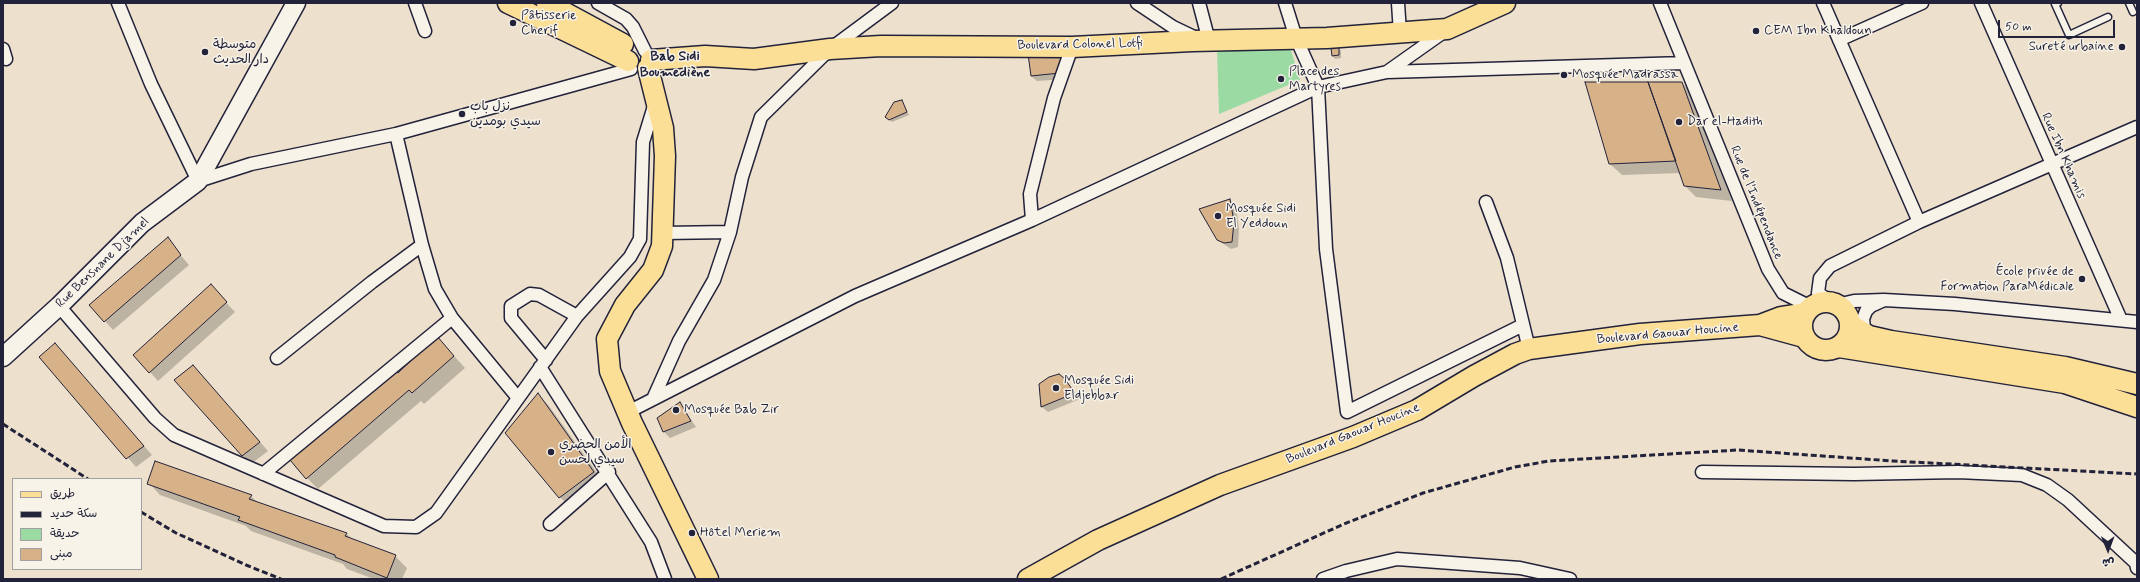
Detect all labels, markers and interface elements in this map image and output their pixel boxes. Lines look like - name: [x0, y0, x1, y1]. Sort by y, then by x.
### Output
- place label: Pâtisserie Cherif: [521, 8, 576, 39]
- scale bar: [2000, 12, 2117, 38]
- marker: Pâtisserie Cherif: [508, 18, 518, 28]
- text: 50 m: [2005, 19, 2032, 35]
- place label: CEM Ibn Khaldoun: [1764, 23, 1872, 39]
- marker: CEM Ibn Khaldoun: [1751, 26, 1761, 36]
- street label: Boulevard Colonel Lotfi: [1017, 36, 1143, 54]
- place label: متوسطة دار الحديث: [213, 37, 269, 68]
- place label: Sureté urbaine: [2029, 39, 2114, 55]
- marker: Sureté urbaine: [2117, 42, 2127, 52]
- marker: متوسطة دار الحديث: [200, 47, 210, 57]
- district label: Bab Sidi Boumediène: [640, 49, 710, 82]
- place label: Place des Martyres: [1289, 64, 1341, 95]
- place label: Mosquée Madrassa: [1572, 67, 1678, 83]
- marker: Mosquée Madrassa: [1559, 70, 1569, 80]
- marker: Place des Martyres: [1276, 74, 1286, 84]
- place label: نزل باب سيدي بومدين: [470, 99, 541, 130]
- marker: نزل باب سيدي بومدين: [457, 109, 467, 119]
- street label: Rue Ibn Khamis: [2037, 111, 2089, 201]
- place label: Dar el-Hadith: [1687, 114, 1763, 130]
- marker: Dar el-Hadith: [1674, 117, 1684, 127]
- street label: Rue de l'Indépendance: [1726, 144, 1786, 262]
- place label: Mosquée Sidi El Yeddoun: [1226, 201, 1296, 232]
- marker: Mosquée Sidi El Yeddoun: [1213, 211, 1223, 221]
- street label: Rue Bensnane Djamel: [53, 214, 153, 312]
- place label: École privée de Formation ParaMédicale: [1941, 264, 2074, 295]
- marker: École privée de Formation ParaMédicale: [2077, 274, 2087, 284]
- street label: Boulevard Gaouar Houcine: [1596, 320, 1740, 348]
- place label: Mosquée Sidi Eldjebbar: [1064, 373, 1134, 404]
- marker: Mosquée Sidi Eldjebbar: [1051, 383, 1061, 393]
- street label: Boulevard Gaouar Houcine: [1284, 400, 1422, 468]
- place label: Mosquée Bab Zir: [684, 402, 779, 418]
- marker: Mosquée Bab Zir: [671, 405, 681, 415]
- place label: الأمن الحضري سيدي لحسن: [559, 437, 631, 468]
- marker: الأمن الحضري سيدي لحسن: [546, 447, 556, 457]
- legend: [12, 478, 142, 570]
- text: طريق: [50, 486, 75, 502]
- text: سكة حديد: [50, 506, 97, 522]
- place label: Hôtel Meriem: [700, 525, 781, 541]
- text: حديقة: [50, 526, 79, 542]
- marker: Hôtel Meriem: [687, 528, 697, 538]
- north arrow: [2088, 530, 2128, 570]
- text: مبنى: [50, 546, 73, 562]
- text: ش: [2102, 555, 2114, 569]

